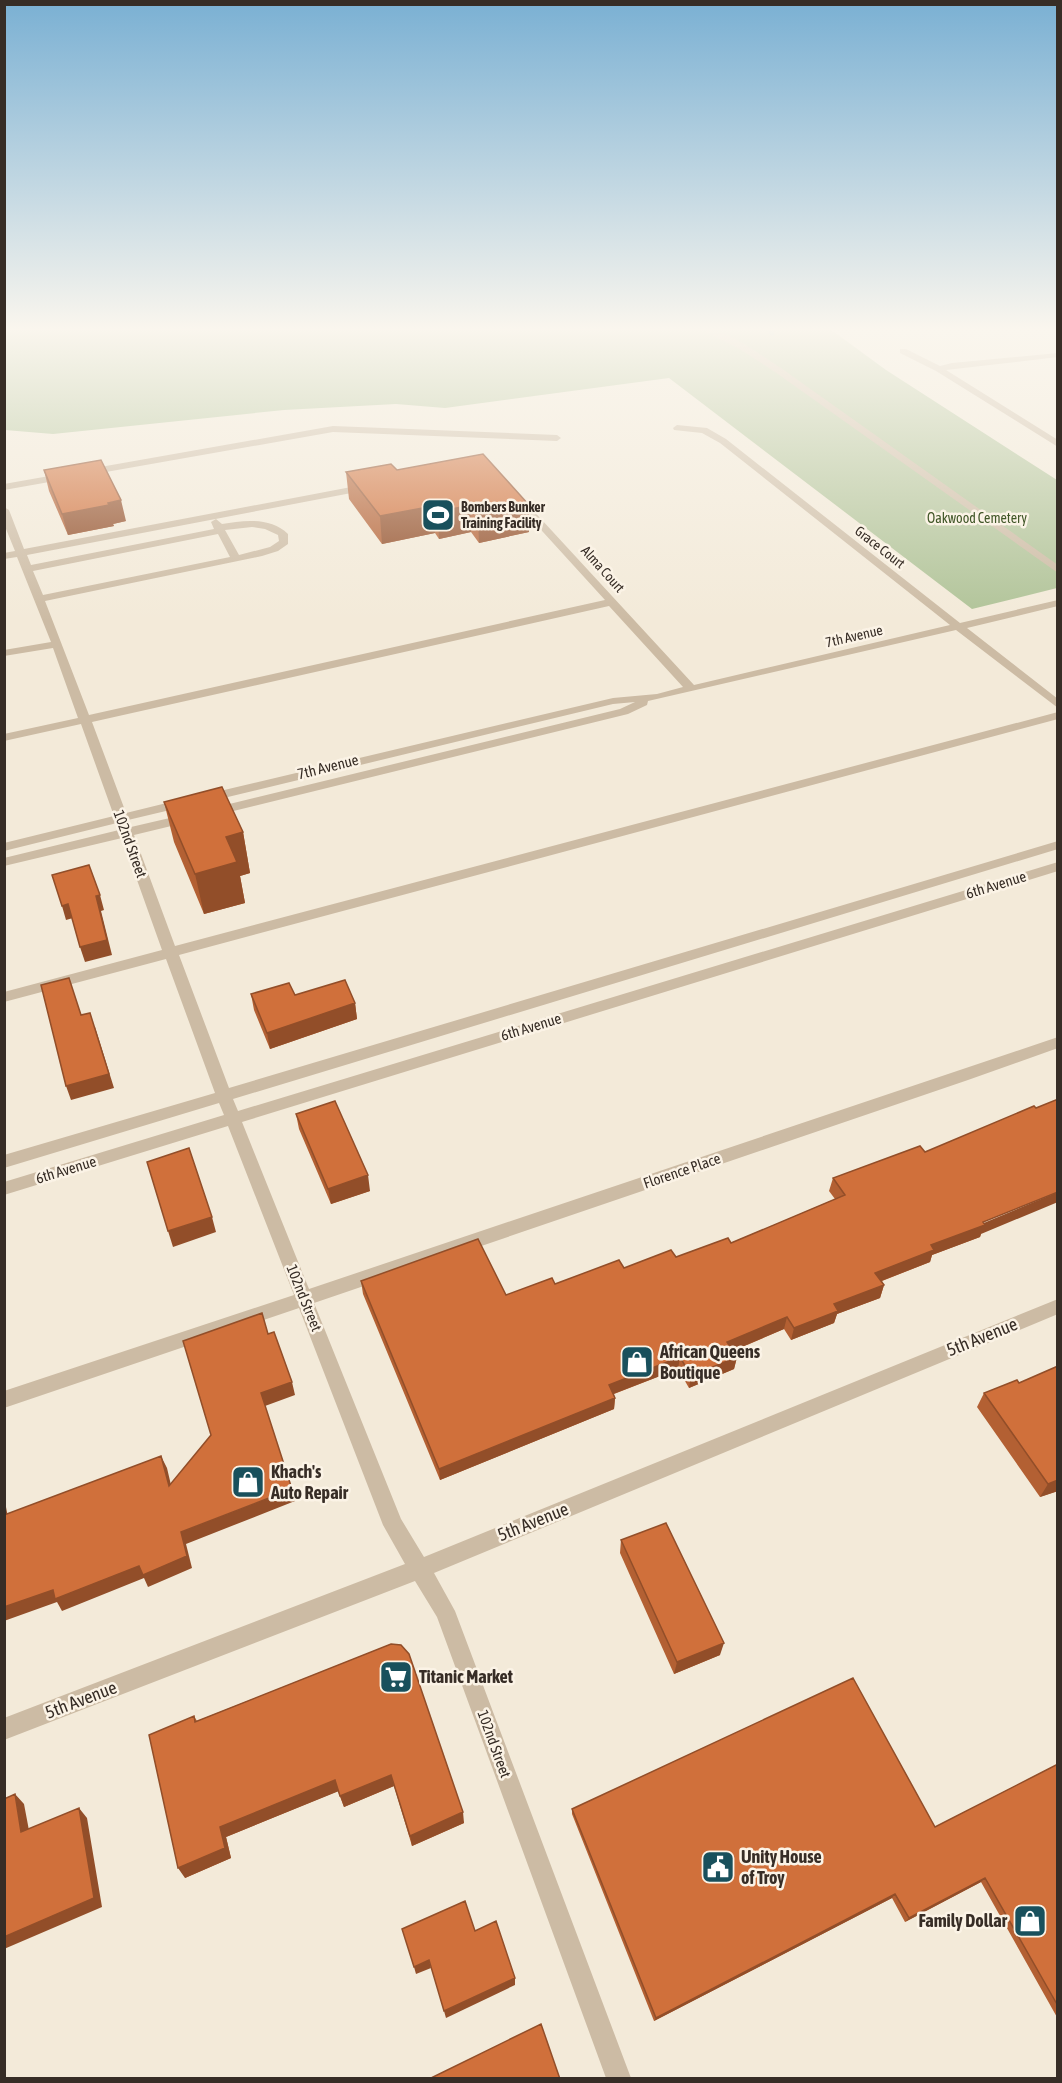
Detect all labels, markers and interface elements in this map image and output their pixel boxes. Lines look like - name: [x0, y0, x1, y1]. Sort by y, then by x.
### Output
- sports icon: Bombers Bunker Training Facility: [420, 497, 456, 533]
- place label: Bombers Bunker Training Facility: [461, 499, 546, 531]
- park label: Oakwood Cemetery: [927, 510, 1027, 526]
- street label: Grace Court: [852, 523, 908, 571]
- street label: Alma Court: [578, 543, 628, 595]
- street label: 7th Avenue: [824, 622, 884, 650]
- street label: 7th Avenue: [296, 751, 360, 782]
- street label: 102nd Street: [110, 808, 151, 880]
- street label: 6th Avenue: [964, 867, 1028, 902]
- street label: 6th Avenue: [499, 1009, 563, 1044]
- street label: Florence Place: [641, 1149, 723, 1192]
- street label: 6th Avenue: [34, 1152, 98, 1187]
- street label: 102nd Street: [283, 1262, 326, 1334]
- street label: 5th Avenue: [943, 1313, 1020, 1360]
- place label: African Queens Boutique: [659, 1341, 761, 1383]
- shop icon: African Queens Boutique: [619, 1344, 655, 1380]
- place label: Khach's Auto Repair: [270, 1461, 349, 1503]
- shop icon: Khach's Auto Repair: [230, 1464, 266, 1500]
- street label: 5th Avenue: [494, 1498, 571, 1545]
- supermarket icon: Titanic Market: [378, 1659, 414, 1695]
- place label: Titanic Market: [419, 1666, 514, 1687]
- street label: 5th Avenue: [42, 1676, 119, 1723]
- street label: 102nd Street: [474, 1708, 515, 1780]
- place label: Unity House of Troy: [741, 1846, 822, 1888]
- public building icon: Unity House of Troy: [700, 1849, 736, 1885]
- shop icon: Family Dollar: [1012, 1903, 1048, 1939]
- place label: Family Dollar: [918, 1910, 1008, 1931]

